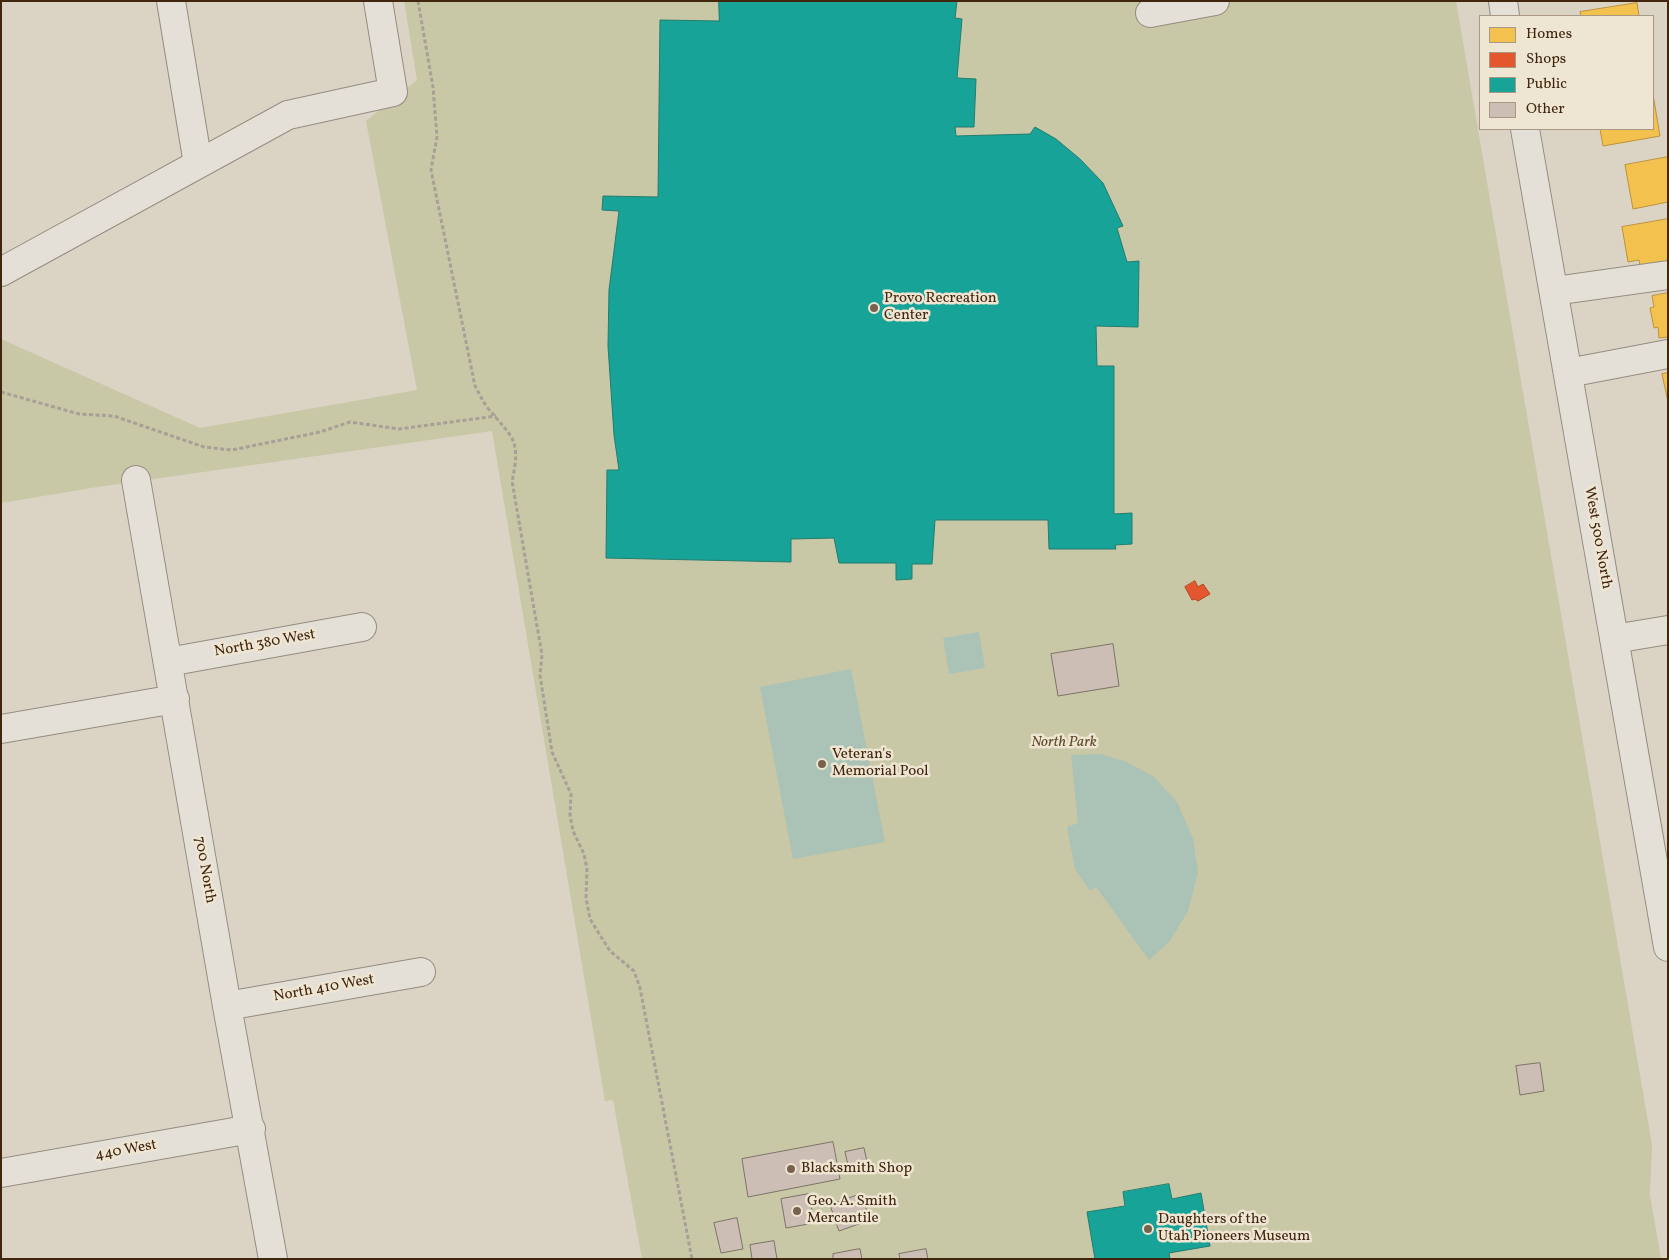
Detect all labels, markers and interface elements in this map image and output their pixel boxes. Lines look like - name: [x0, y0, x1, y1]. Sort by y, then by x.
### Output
- legend: [1479, 15, 1654, 130]
- text: Homes: [1526, 24, 1572, 45]
- text: Shops: [1526, 49, 1566, 70]
- text: Public: [1526, 74, 1567, 95]
- text: Other: [1526, 99, 1565, 120]
- place label: Provo Recreation Center: [884, 290, 997, 325]
- marker: Provo Recreation Center: [868, 302, 880, 314]
- street label: West 500 North: [1579, 485, 1615, 591]
- street label: North 380 West: [213, 626, 317, 662]
- park label: North Park: [1031, 734, 1097, 752]
- place label: Veteran's Memorial Pool: [832, 746, 928, 781]
- marker: Veteran's Memorial Pool: [816, 758, 828, 770]
- street label: 700 North: [189, 835, 219, 905]
- street label: North 410 West: [272, 971, 376, 1007]
- street label: 440 West: [94, 1137, 158, 1165]
- place label: Blacksmith Shop: [801, 1160, 912, 1178]
- marker: Blacksmith Shop: [785, 1163, 797, 1175]
- place label: Geo. A. Smith Mercantile: [807, 1193, 897, 1228]
- marker: Geo. A. Smith Mercantile: [791, 1205, 803, 1217]
- place label: Daughters of the Utah Pioneers Museum: [1158, 1211, 1310, 1246]
- marker: Daughters of the Utah Pioneers Museum: [1142, 1223, 1154, 1235]

